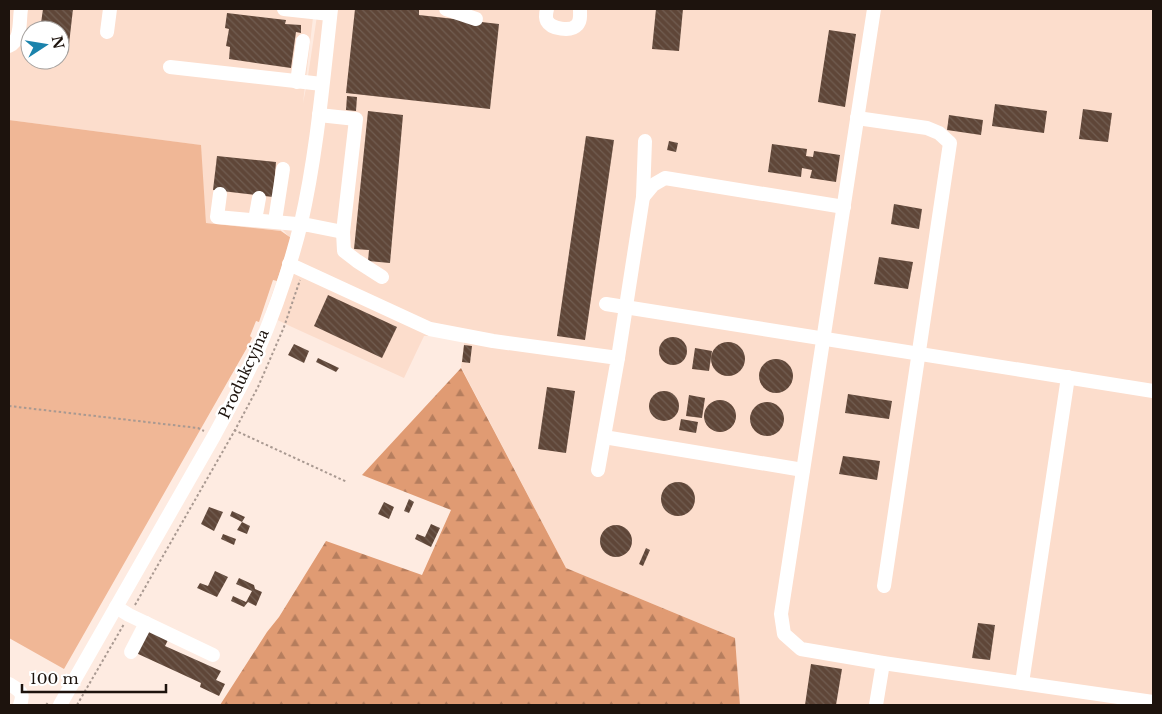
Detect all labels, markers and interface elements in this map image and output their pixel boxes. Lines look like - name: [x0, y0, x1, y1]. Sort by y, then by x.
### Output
- north arrow: [20, 20, 70, 70]
- text: N: [48, 34, 68, 51]
- street label: Produkcyjna: [214, 325, 273, 422]
- scale bar: [22, 662, 166, 694]
- text: 100 m: [30, 669, 79, 688]

